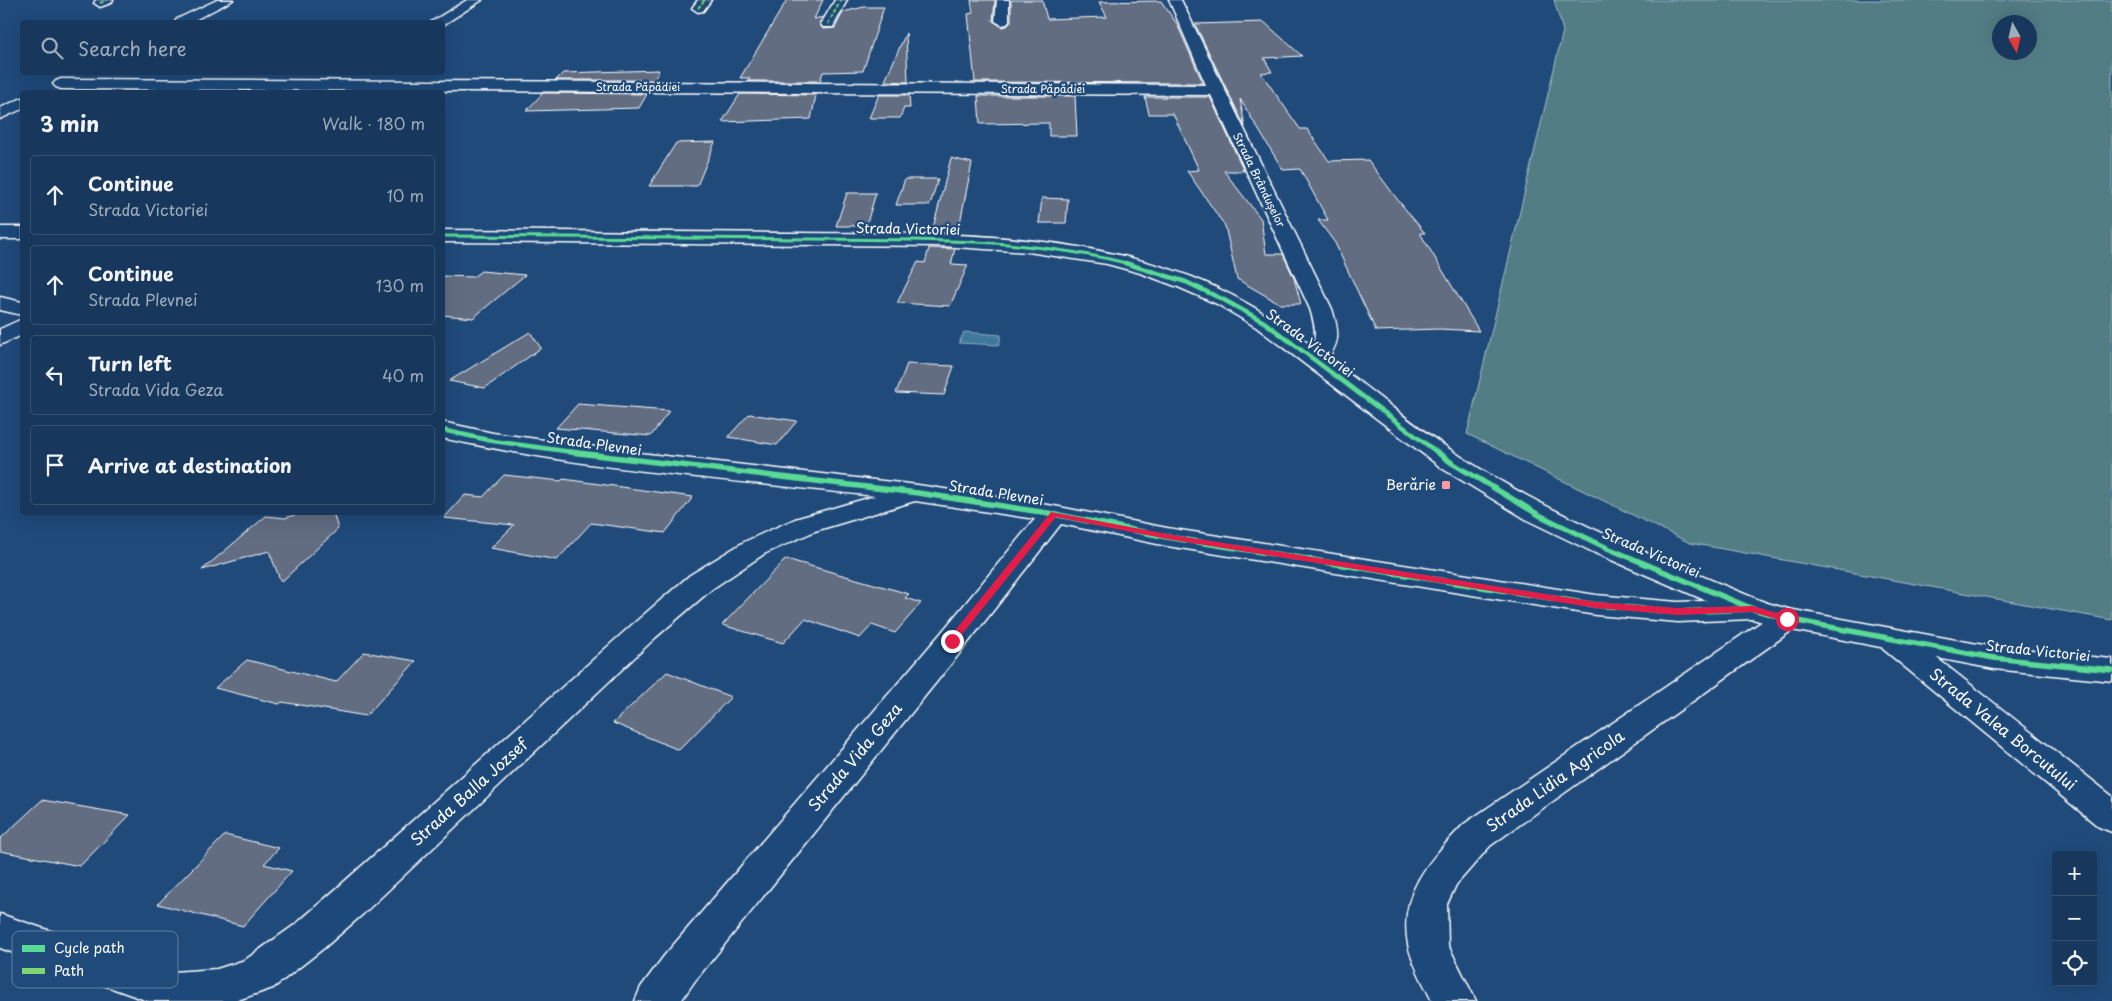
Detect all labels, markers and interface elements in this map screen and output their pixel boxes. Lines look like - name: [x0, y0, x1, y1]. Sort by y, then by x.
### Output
- north arrow: [1992, 15, 2037, 60]
- search box: [20, 20, 445, 75]
- icon: search: [38, 34, 66, 62]
- text: Search here: [78, 34, 187, 62]
- street label: Strada Păpădiei: [596, 78, 680, 95]
- street label: Strada Păpădiei: [1001, 80, 1085, 97]
- text: 3 min: [40, 107, 99, 139]
- text: Walk · 180 m: [322, 111, 425, 135]
- street label: Strada Brândușelor: [1229, 129, 1290, 231]
- text: Continue: [88, 169, 174, 197]
- icon: ahead: [41, 181, 69, 209]
- text: 10 m: [387, 183, 424, 207]
- text: Strada Victoriei: [88, 197, 208, 221]
- street label: Strada Victoriei: [855, 217, 961, 240]
- text: Continue: [88, 259, 174, 287]
- icon: ahead: [41, 271, 69, 299]
- text: 130 m: [376, 273, 424, 297]
- text: Strada Plevnei: [88, 287, 198, 311]
- street label: Strada Victoriei: [1262, 303, 1359, 382]
- text: Turn left: [88, 349, 172, 377]
- icon: left: [41, 361, 69, 389]
- text: 40 m: [382, 363, 424, 387]
- text: Strada Vida Geza: [88, 377, 224, 401]
- street label: Strada Plevnei: [545, 426, 643, 461]
- icon: arrive: [41, 451, 69, 479]
- text: Arrive at destination: [88, 451, 292, 479]
- place label: Berărie: [1386, 474, 1436, 495]
- street label: Strada Plevnei: [947, 475, 1045, 510]
- marker: Berărie: [1440, 479, 1452, 491]
- street label: Strada Victoriei: [1599, 522, 1704, 583]
- route start: [1776, 608, 1799, 631]
- route end: [941, 630, 964, 653]
- street label: Strada Victoriei: [1985, 635, 2092, 666]
- street label: Strada Valea Borcutului: [1925, 661, 2082, 795]
- street label: Strada Vida Geza: [801, 696, 907, 816]
- street label: Strada Lidia Agricola: [1480, 723, 1629, 837]
- street label: Strada Balla Jozsef: [404, 731, 533, 851]
- map controls: [2052, 851, 2097, 986]
- button: +: [2052, 851, 2097, 896]
- button: −: [2052, 896, 2097, 941]
- legend: [12, 931, 178, 988]
- text: Cycle path: [54, 937, 125, 958]
- button: locate: [2052, 941, 2097, 986]
- text: Path: [54, 960, 84, 981]

